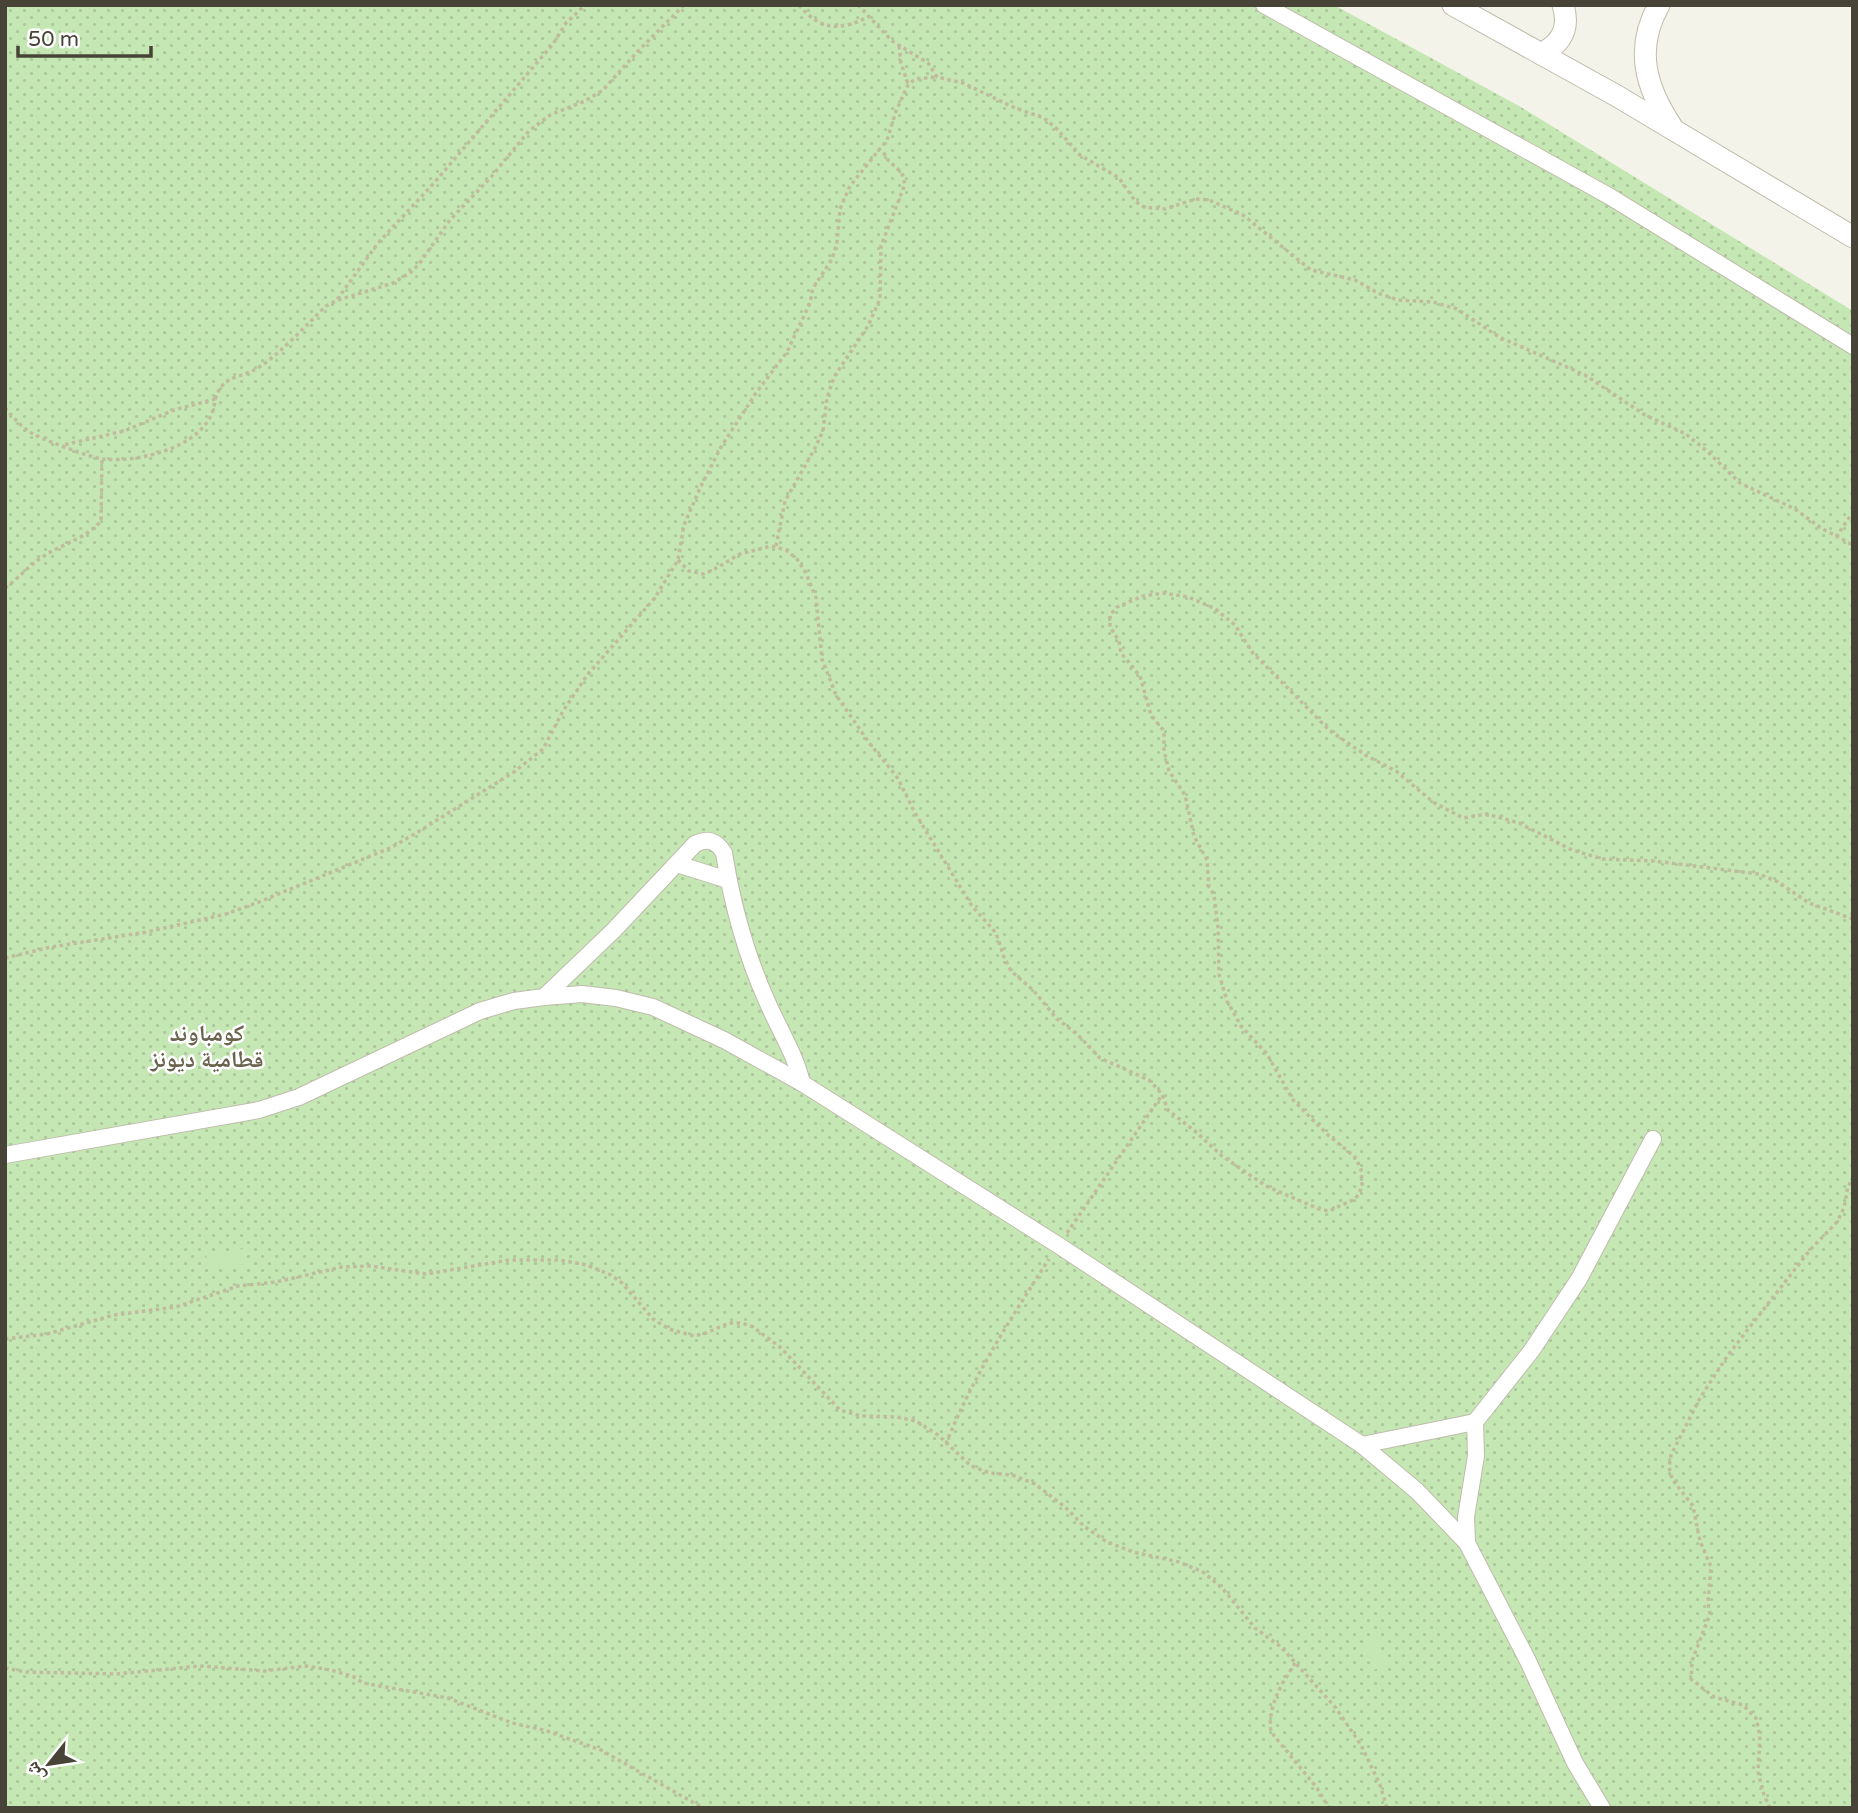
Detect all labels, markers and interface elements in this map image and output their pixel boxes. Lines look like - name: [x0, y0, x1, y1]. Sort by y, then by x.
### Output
- scale bar: [18, 14, 150, 58]
- text: 50 m: [28, 27, 79, 52]
- district label: كومباوند قطامية ديونز: [149, 1020, 264, 1074]
- north arrow: [14, 1729, 84, 1799]
- text: ش: [21, 1758, 50, 1786]

